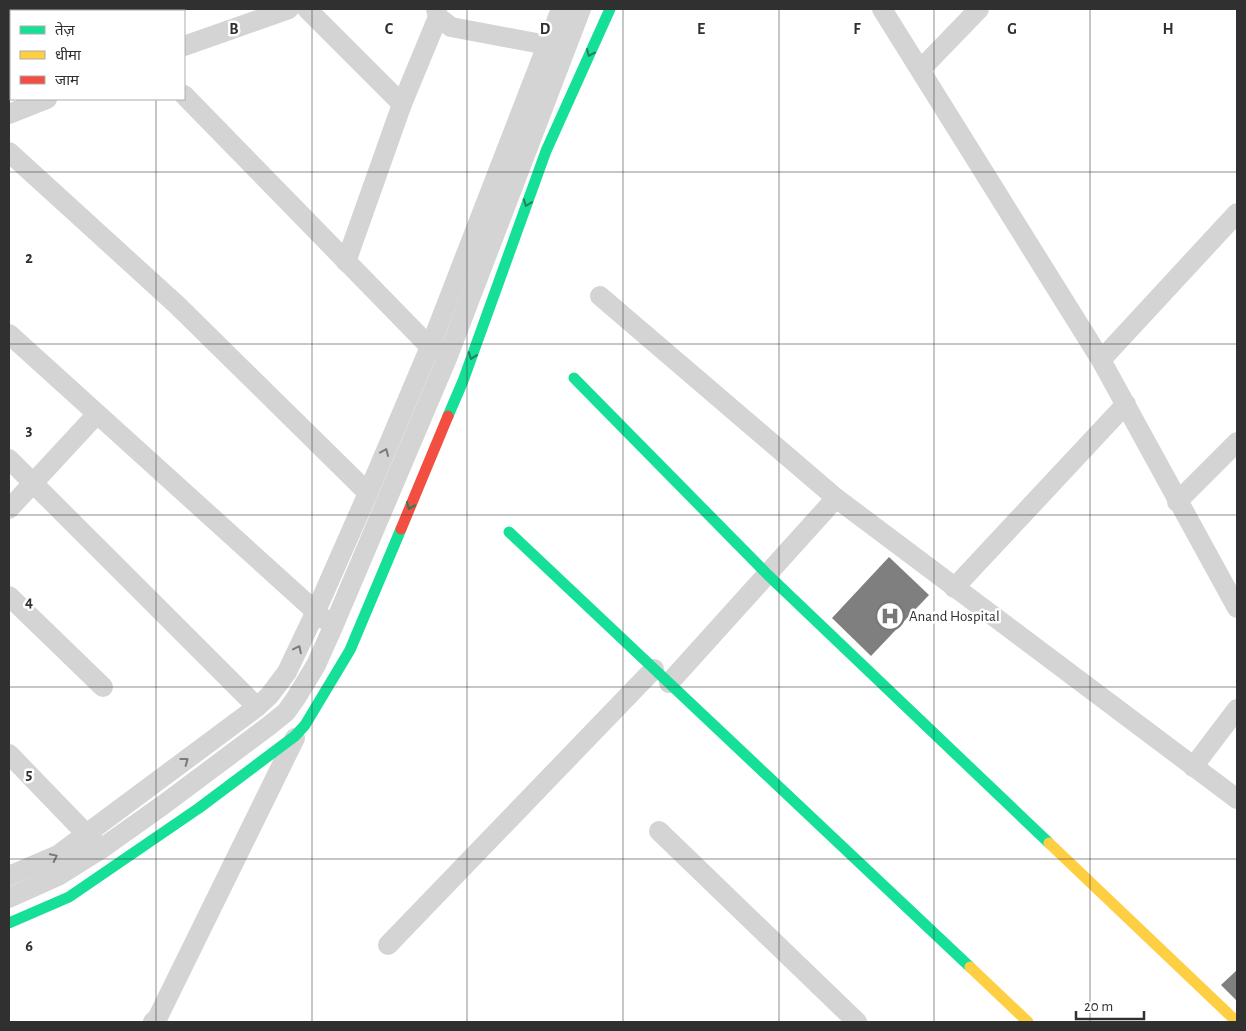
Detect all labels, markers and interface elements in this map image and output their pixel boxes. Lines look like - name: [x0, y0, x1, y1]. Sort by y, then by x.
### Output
- legend: [10, 10, 185, 100]
- text: तेज़: [55, 21, 76, 38]
- text: B: [229, 21, 239, 37]
- text: C: [385, 21, 394, 37]
- text: D: [540, 21, 551, 37]
- text: E: [697, 21, 705, 37]
- text: F: [853, 21, 861, 37]
- text: G: [1007, 21, 1017, 37]
- text: H: [1162, 21, 1174, 37]
- text: धीमा: [55, 47, 82, 63]
- one-way arrow: [585, 48, 596, 57]
- text: जाम: [55, 73, 80, 88]
- one-way arrow: [523, 198, 533, 207]
- text: 2: [25, 250, 33, 266]
- one-way arrow: [468, 351, 478, 360]
- text: 3: [26, 422, 33, 438]
- one-way arrow: [379, 448, 389, 457]
- one-way arrow: [406, 501, 417, 510]
- text: 4: [25, 594, 33, 610]
- hospital icon: Anand Hospital: [875, 601, 905, 631]
- place label: Anand Hospital: [909, 609, 1000, 624]
- one-way arrow: [292, 645, 302, 654]
- one-way arrow: [179, 758, 189, 767]
- text: 5: [26, 766, 33, 782]
- one-way arrow: [48, 853, 57, 863]
- text: 6: [25, 938, 33, 954]
- scale bar: [1076, 988, 1144, 1020]
- text: 20 m: [1084, 999, 1113, 1014]

